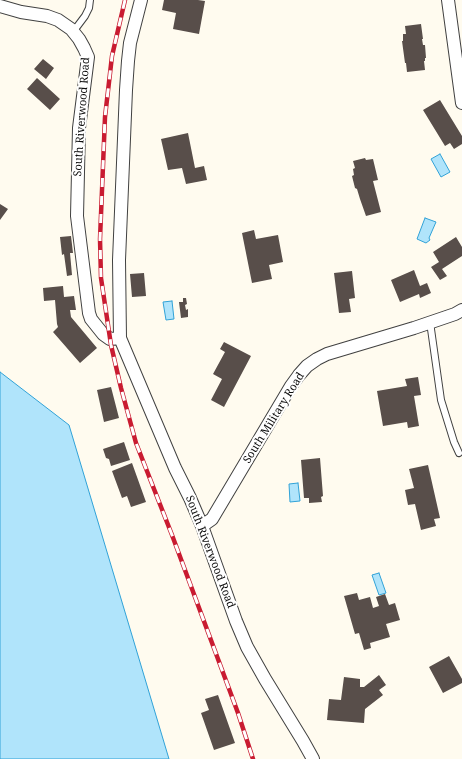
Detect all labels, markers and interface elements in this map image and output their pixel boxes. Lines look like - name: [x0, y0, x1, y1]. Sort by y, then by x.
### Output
- street label: South Riverwood Road: [71, 57, 93, 177]
- street label: South Military Road: [241, 370, 307, 466]
- street label: South Riverwood Road: [182, 494, 238, 610]

